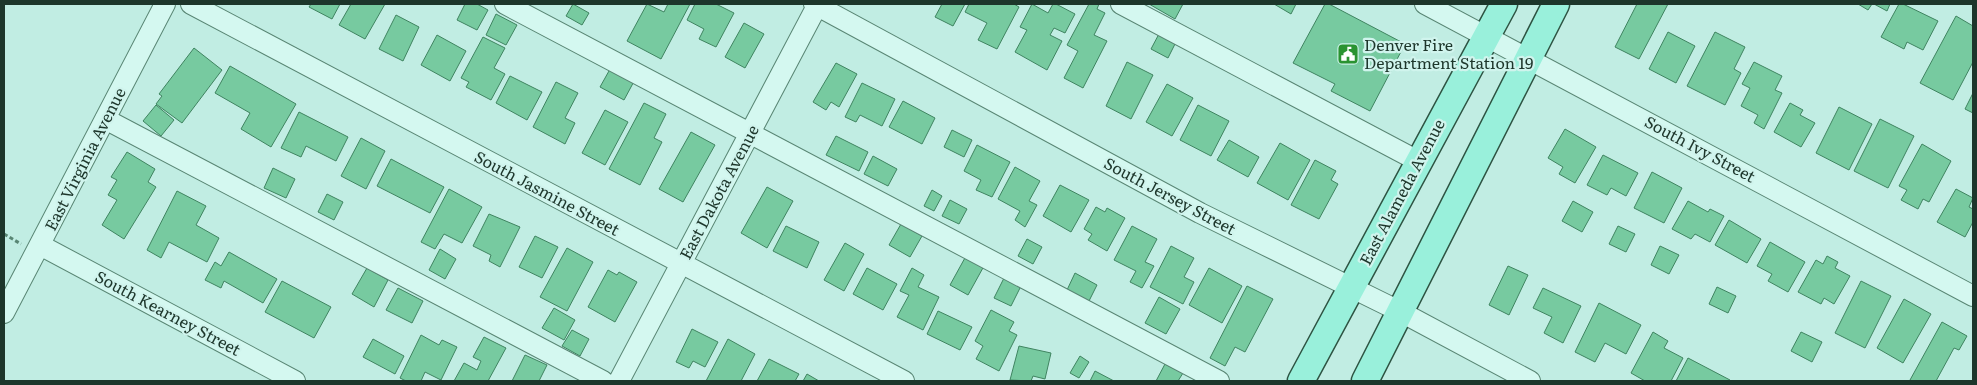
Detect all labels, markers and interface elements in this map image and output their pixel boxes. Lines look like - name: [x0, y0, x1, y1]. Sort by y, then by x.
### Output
- place label: Denver Fire Department Station 19: [1364, 32, 1533, 74]
- public building icon: Denver Fire Department Station 19: [1336, 42, 1360, 66]
- street label: East Virginia Avenue: [38, 83, 131, 234]
- street label: South Ivy Street: [1641, 109, 1761, 188]
- street label: East Alameda Avenue: [1352, 114, 1450, 269]
- street label: East Dakota Avenue: [672, 120, 764, 263]
- street label: South Jasmine Street: [471, 144, 625, 241]
- street label: South Jersey Street: [1100, 150, 1241, 240]
- street label: South Kearney Street: [91, 264, 246, 361]

